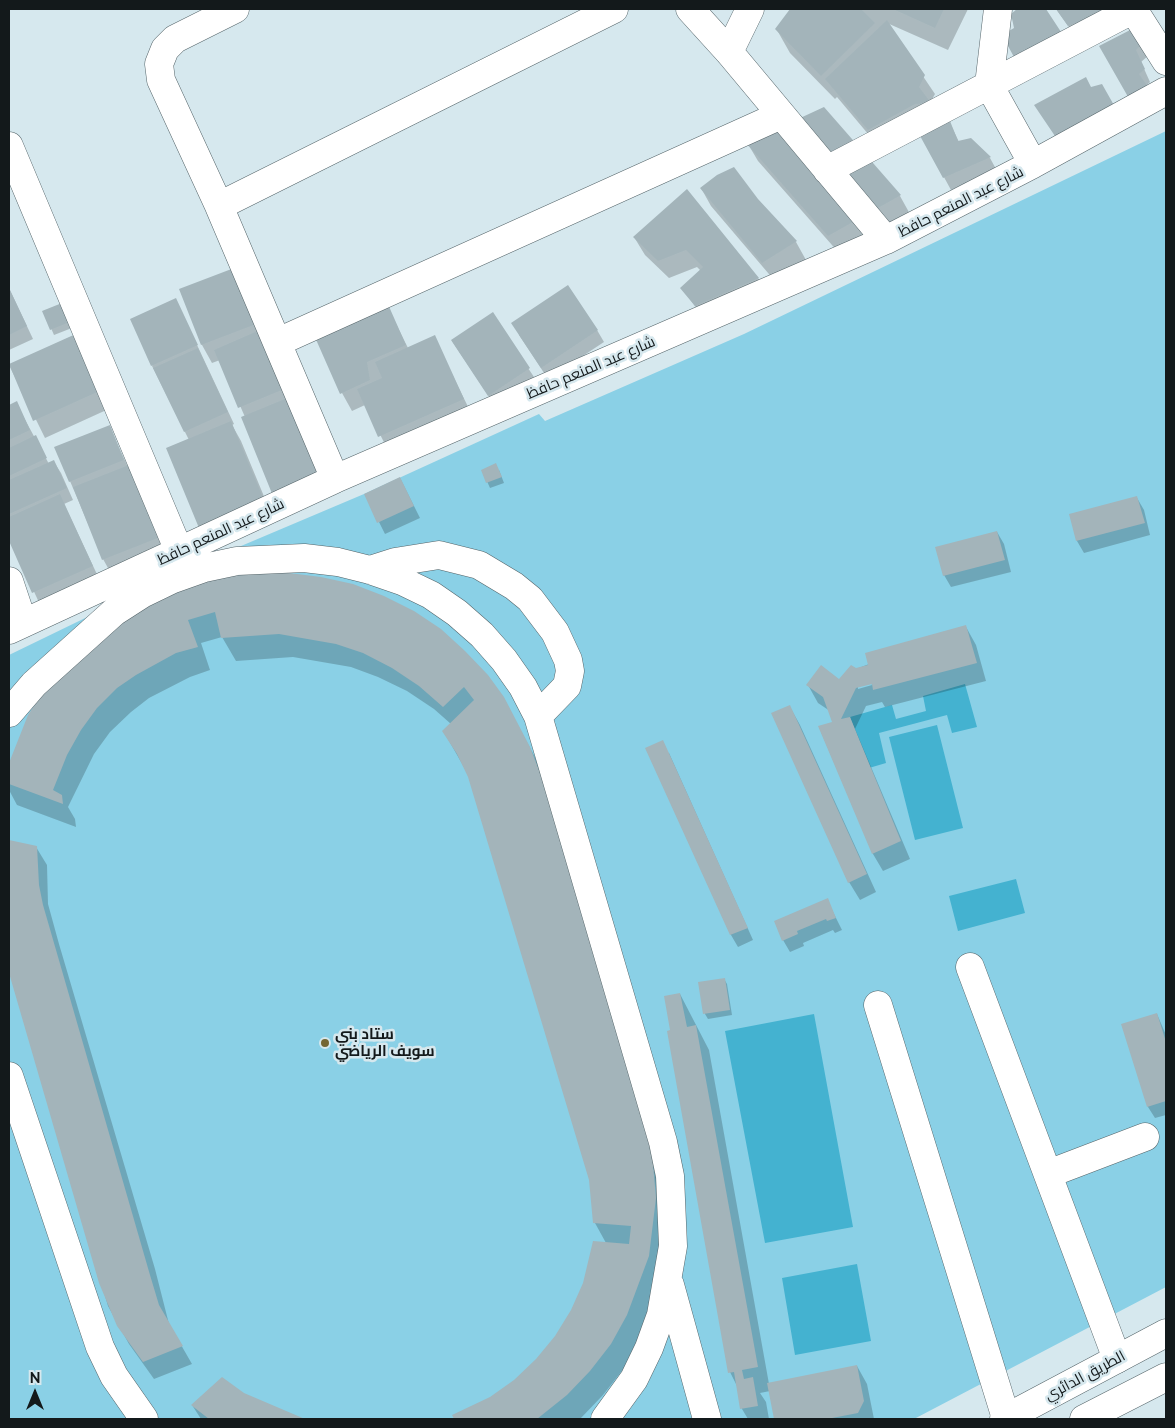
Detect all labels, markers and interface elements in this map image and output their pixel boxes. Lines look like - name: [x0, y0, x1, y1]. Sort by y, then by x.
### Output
- street label: شارع عبد المنعم حافظ: [896, 163, 1026, 241]
- street label: شارع عبد المنعم حافظ: [524, 333, 658, 403]
- street label: شارع عبد المنعم حافظ: [155, 495, 287, 569]
- place label: ستاد بني سويف الرياضي: [335, 1025, 435, 1060]
- marker: ستاد بني سويف الرياضي: [319, 1037, 331, 1049]
- street label: الطريق الدائري: [1042, 1347, 1128, 1405]
- north arrow: [10, 1368, 60, 1418]
- text: N: [30, 1370, 40, 1386]

